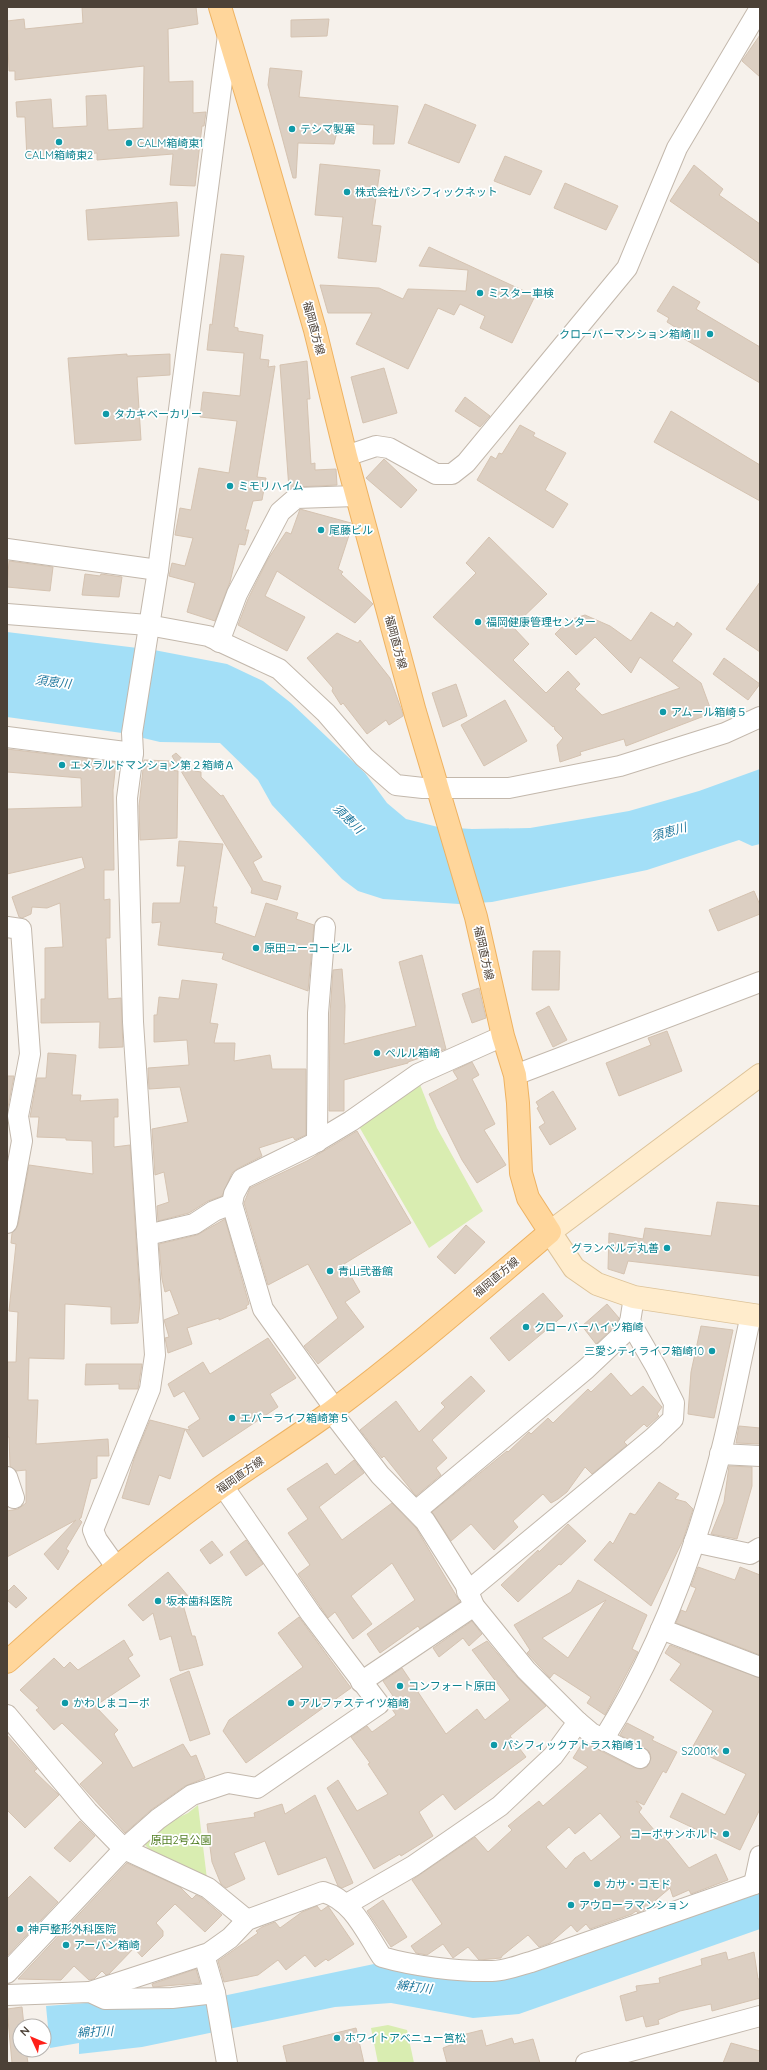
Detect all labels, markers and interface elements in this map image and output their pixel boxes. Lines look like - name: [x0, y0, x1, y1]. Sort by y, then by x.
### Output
- place label: テシマ製菓: [300, 122, 355, 136]
- marker: テシマ製菓: [287, 124, 297, 134]
- place label: CALM箱崎東1: [137, 136, 203, 150]
- marker: CALM箱崎東2: [54, 137, 64, 147]
- marker: CALM箱崎東1: [124, 138, 134, 148]
- place label: CALM箱崎東2: [25, 148, 93, 162]
- place label: 株式会社パシフィックネット: [355, 185, 498, 199]
- marker: 株式会社パシフィックネット: [342, 187, 352, 197]
- place label: ミスター車検: [488, 286, 554, 300]
- marker: ミスター車検: [475, 288, 485, 298]
- street label: 福岡直方線: [300, 300, 328, 356]
- place label: クローバーマンション箱崎Ⅱ: [559, 327, 702, 341]
- marker: クローバーマンション箱崎Ⅱ: [705, 329, 715, 339]
- place label: タカキベーカリー: [114, 407, 202, 421]
- marker: タカキベーカリー: [101, 409, 111, 419]
- place label: ミモリハイム: [238, 479, 304, 493]
- marker: ミモリハイム: [225, 481, 235, 491]
- place label: 尾藤ビル: [329, 523, 373, 537]
- marker: 尾藤ビル: [316, 525, 326, 535]
- street label: 福岡直方線: [382, 614, 410, 670]
- place label: 福岡健康管理センター: [486, 615, 596, 629]
- marker: 福岡健康管理センター: [473, 617, 483, 627]
- water label: 須恵川: [34, 672, 74, 691]
- place label: アムール箱崎５: [671, 705, 747, 719]
- marker: アムール箱崎５: [658, 707, 668, 717]
- place label: エメラルドマンション第２箱崎Ａ: [70, 758, 235, 772]
- marker: エメラルドマンション第２箱崎Ａ: [57, 760, 67, 770]
- water label: 須恵川: [330, 801, 368, 838]
- water label: 須恵川: [649, 819, 690, 844]
- street label: 福岡直方線: [471, 925, 497, 981]
- place label: 原田ユーコービル: [264, 941, 352, 955]
- marker: 原田ユーコービル: [251, 943, 261, 953]
- place label: ペルル箱崎: [385, 1046, 440, 1060]
- marker: ペルル箱崎: [372, 1048, 382, 1058]
- place label: グランベルデ丸善: [571, 1241, 659, 1255]
- marker: グランベルデ丸善: [662, 1243, 672, 1253]
- street label: 福岡直方線: [470, 1254, 522, 1300]
- place label: 青山弐番館: [338, 1264, 393, 1278]
- marker: 青山弐番館: [325, 1266, 335, 1276]
- place label: クローバーハイツ箱崎: [534, 1320, 643, 1334]
- marker: クローバーハイツ箱崎: [521, 1322, 531, 1332]
- place label: 三愛シティライフ箱崎10: [584, 1344, 704, 1358]
- marker: 三愛シティライフ箱崎10: [707, 1346, 717, 1356]
- place label: エバーライフ箱崎第５: [240, 1411, 350, 1425]
- marker: エバーライフ箱崎第５: [227, 1413, 237, 1423]
- street label: 福岡直方線: [213, 1453, 267, 1497]
- place label: 坂本歯科医院: [166, 1594, 232, 1608]
- marker: 坂本歯科医院: [153, 1596, 163, 1606]
- place label: コンフォート原田: [408, 1679, 496, 1693]
- marker: コンフォート原田: [395, 1681, 405, 1691]
- place label: かわしまコーポ: [73, 1696, 150, 1710]
- place label: アルファステイツ箱崎: [299, 1696, 409, 1710]
- marker: かわしまコーポ: [60, 1698, 70, 1708]
- marker: アルファステイツ箱崎: [286, 1698, 296, 1708]
- place label: パシフィックアトラス箱崎１: [502, 1738, 645, 1752]
- marker: パシフィックアトラス箱崎１: [489, 1740, 499, 1750]
- place label: S2001K: [681, 1744, 718, 1758]
- marker: S2001K: [721, 1746, 731, 1756]
- place label: コーポサンホルト: [630, 1827, 718, 1841]
- marker: コーポサンホルト: [721, 1829, 731, 1839]
- park label: 原田2号公園: [150, 1833, 212, 1847]
- place label: カサ・コモド: [605, 1877, 671, 1891]
- marker: カサ・コモド: [592, 1879, 602, 1889]
- place label: アウローラマンション: [579, 1898, 689, 1912]
- marker: アウローラマンション: [566, 1900, 576, 1910]
- place label: 神戸整形外科医院: [28, 1922, 116, 1936]
- marker: 神戸整形外科医院: [15, 1924, 25, 1934]
- place label: アーバン箱崎: [74, 1938, 140, 1952]
- marker: アーバン箱崎: [61, 1940, 71, 1950]
- water label: 綿打川: [395, 1977, 435, 1996]
- north arrow: [12, 2018, 52, 2058]
- text: N: [17, 2023, 33, 2039]
- water label: 綿打川: [77, 2023, 115, 2040]
- place label: ホワイトアベニュー筥松: [345, 2031, 466, 2045]
- marker: ホワイトアベニュー筥松: [332, 2033, 342, 2043]

